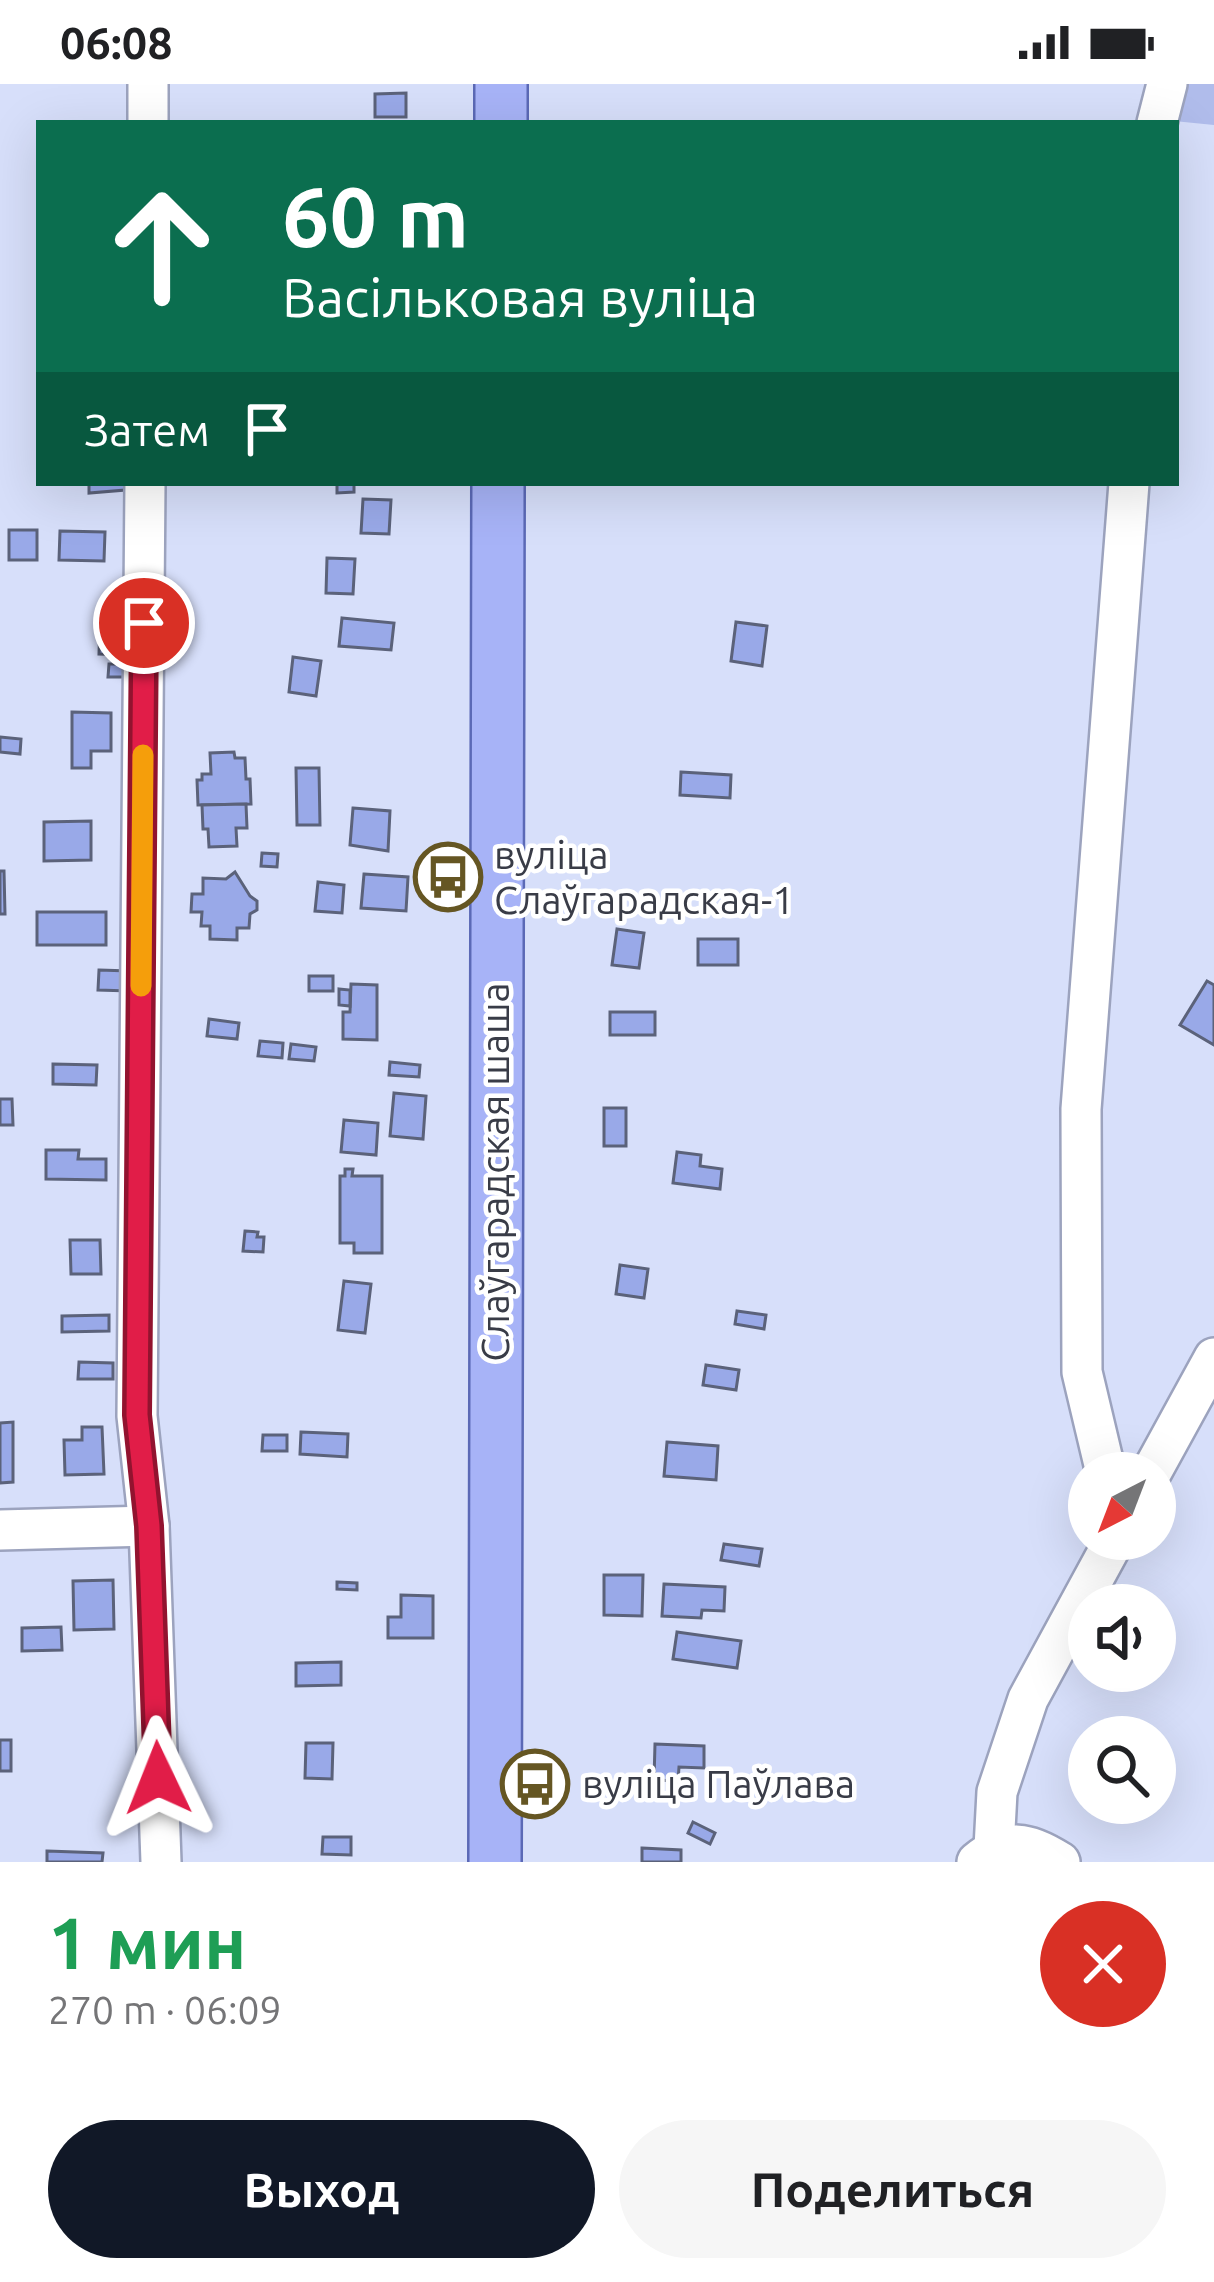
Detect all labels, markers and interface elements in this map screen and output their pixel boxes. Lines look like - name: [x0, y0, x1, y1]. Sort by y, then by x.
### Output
- text: 06:08: [60, 17, 173, 68]
- icon: ahead: [84, 168, 240, 324]
- text: 60 m: [282, 169, 469, 263]
- text: Васільковая вуліца: [282, 267, 758, 327]
- icon: arrive: [234, 396, 300, 462]
- text: Затем: [84, 404, 210, 455]
- pin: [93, 572, 195, 674]
- icon: arrive: [111, 590, 177, 656]
- place label: вуліца Слаўгарадская-1: [494, 833, 794, 921]
- bus stop icon: вуліца Слаўгарадская-1: [413, 842, 483, 912]
- street label: Слаўгарадская шаша: [473, 982, 516, 1362]
- north arrow: [1068, 1452, 1176, 1560]
- map controls: [1068, 1452, 1176, 1824]
- button: sound: [1068, 1584, 1176, 1692]
- position arrow: [95, 1715, 221, 1841]
- button: search: [1068, 1716, 1176, 1824]
- bus stop icon: вуліца Паўлава: [500, 1749, 570, 1819]
- place label: вуліца Паўлава: [582, 1762, 855, 1805]
- button: close: [1040, 1901, 1166, 2027]
- text: 1 мин: [48, 1902, 247, 1983]
- text: 270 m · 06:09: [48, 1988, 282, 2031]
- button: Выход: [48, 2120, 595, 2258]
- button: Поделиться: [619, 2120, 1166, 2258]

